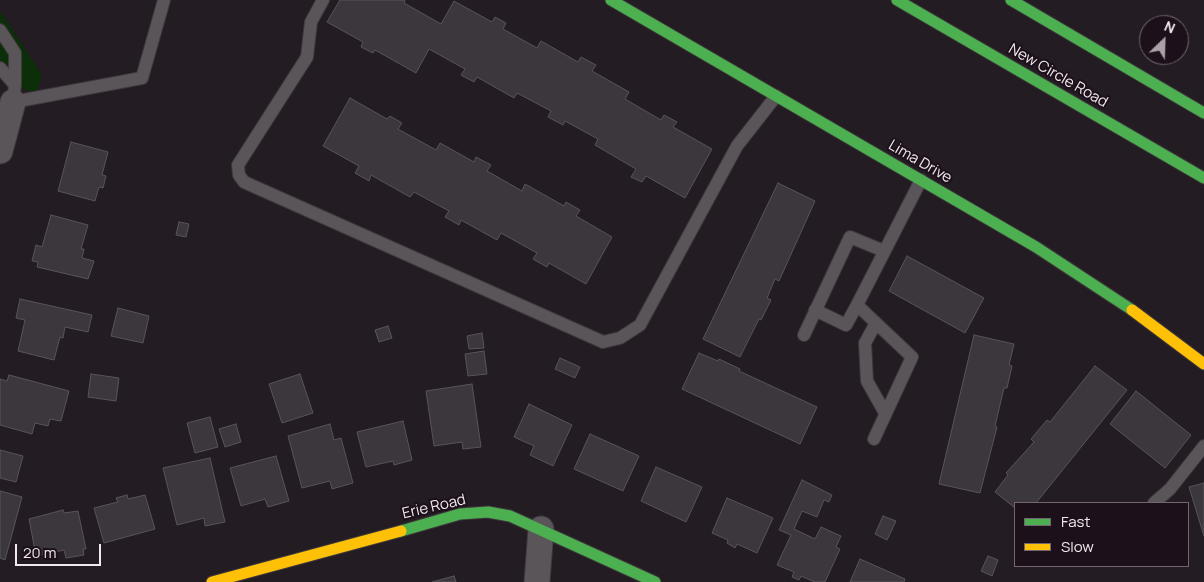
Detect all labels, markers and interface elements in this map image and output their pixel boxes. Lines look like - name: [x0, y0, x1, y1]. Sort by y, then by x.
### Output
- north arrow: [1139, 15, 1189, 65]
- text: N: [1161, 16, 1178, 37]
- street label: New Circle Road: [1005, 40, 1111, 112]
- street label: Lima Drive: [885, 137, 955, 187]
- street label: Erie Road: [400, 491, 468, 523]
- legend: [1014, 502, 1189, 567]
- text: Fast: [1061, 511, 1090, 532]
- scale bar: [18, 534, 104, 566]
- text: Slow: [1061, 536, 1094, 557]
- text: 20 m: [23, 542, 56, 563]

